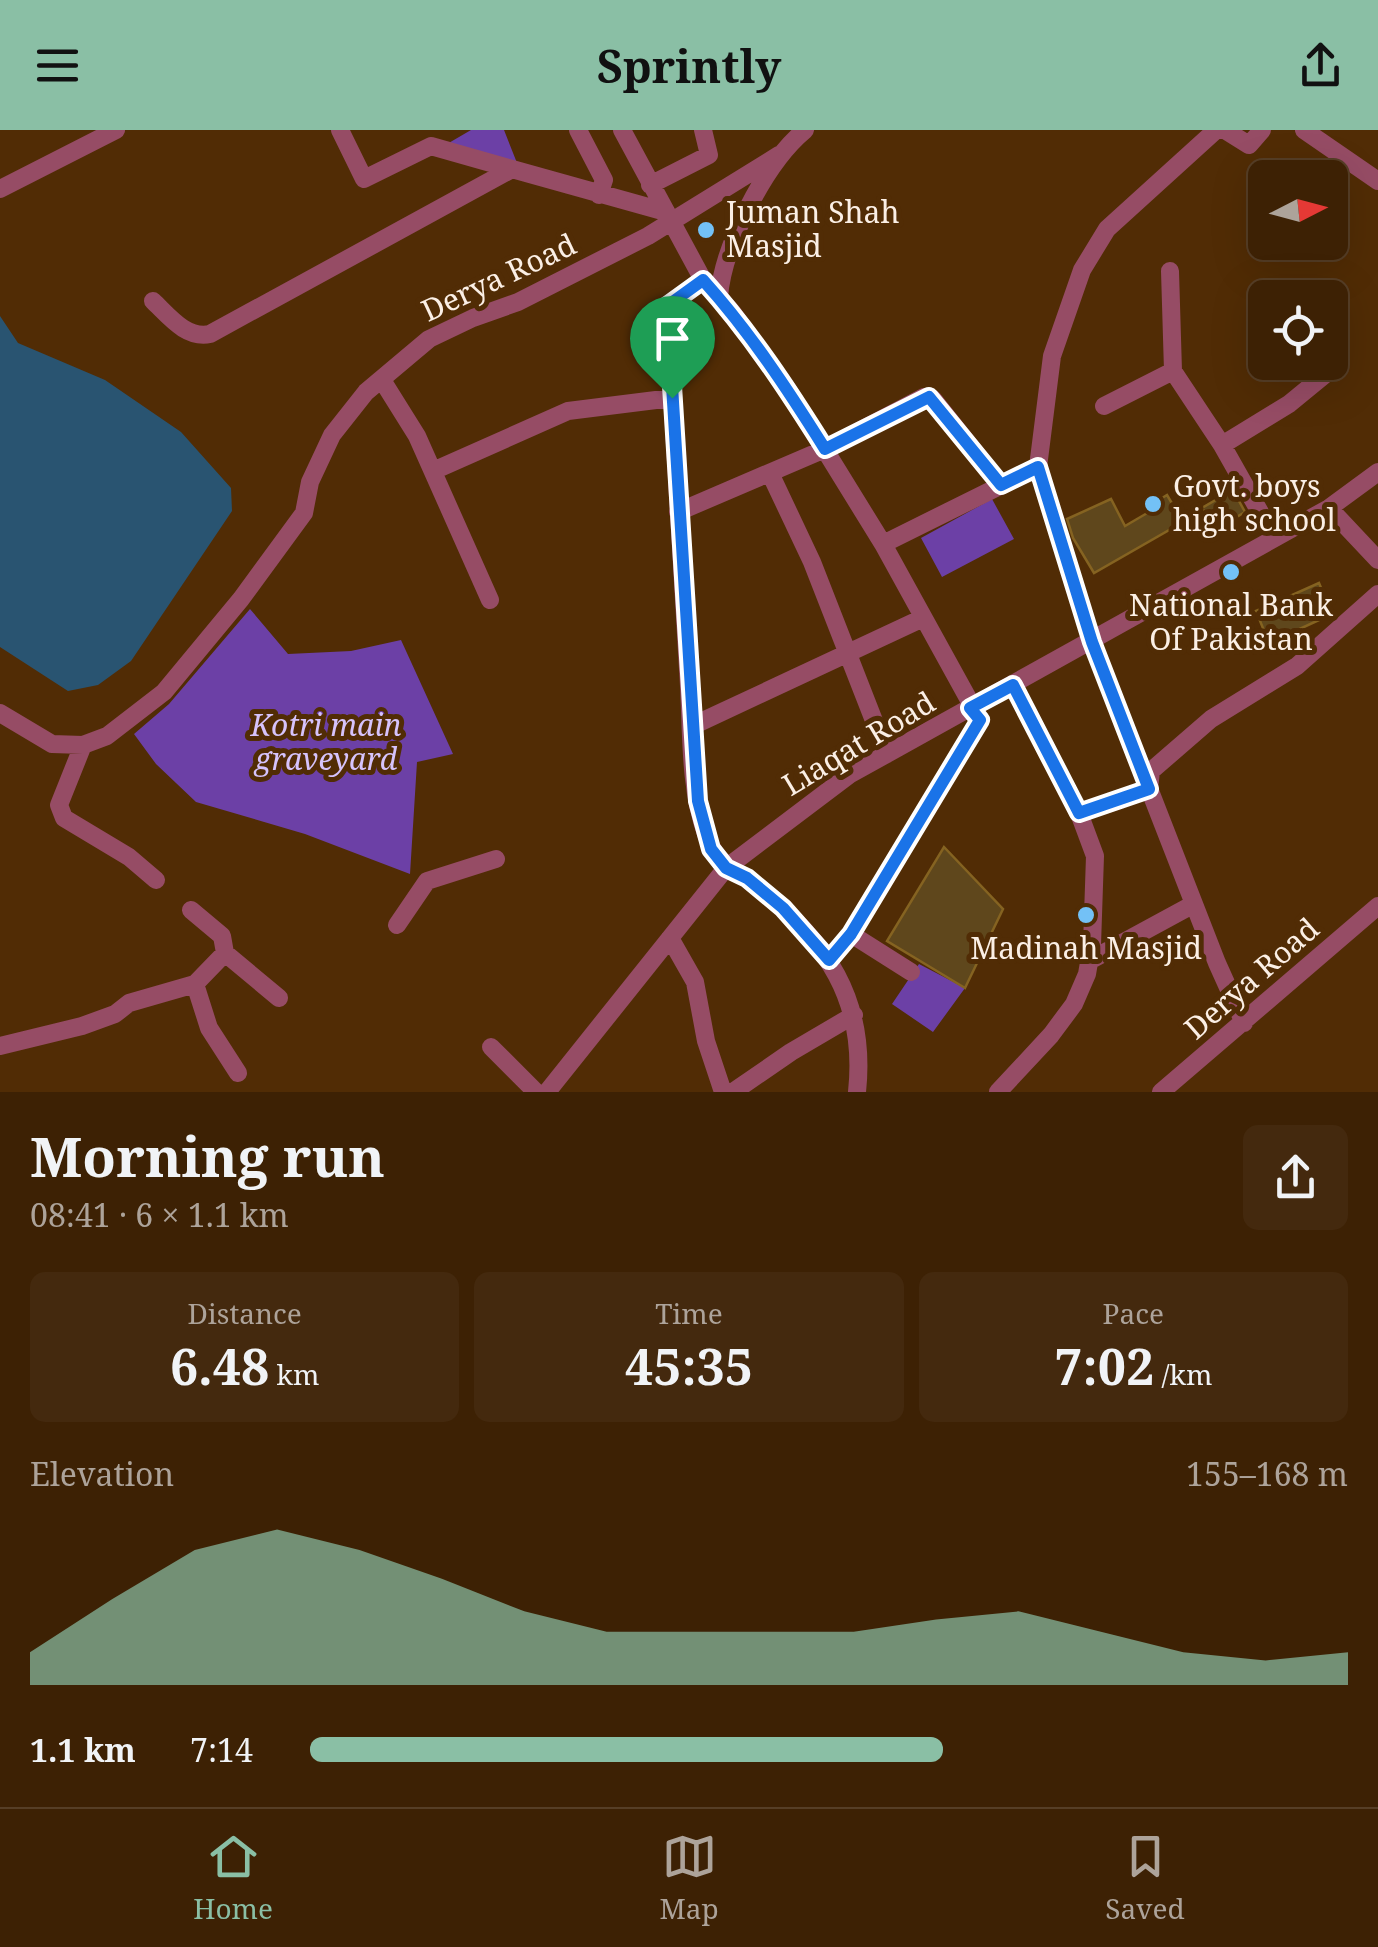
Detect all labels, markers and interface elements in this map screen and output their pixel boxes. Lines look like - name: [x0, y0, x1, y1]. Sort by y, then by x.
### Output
- text: Sprintly: [597, 35, 781, 96]
- icon: menu: [30, 38, 85, 93]
- icon: share: [1293, 38, 1348, 93]
- north arrow: [1248, 160, 1348, 260]
- map controls: [1248, 160, 1348, 380]
- place label: Juman Shah Masjid: [725, 191, 899, 266]
- marker: Juman Shah Masjid: [695, 219, 717, 241]
- street label: Derya Road: [415, 223, 582, 330]
- button: locate: [1248, 280, 1348, 380]
- pin: [630, 296, 715, 399]
- icon: arrive: [645, 311, 700, 366]
- place label: Govt. boys high school: [1173, 465, 1336, 540]
- marker: Govt. boys high school: [1142, 493, 1164, 515]
- marker: National Bank Of Pakistan: [1220, 561, 1242, 583]
- place label: National Bank Of Pakistan: [1129, 584, 1333, 659]
- street label: Liaqat Road: [774, 681, 942, 804]
- park label: Kotri main graveyard: [250, 704, 402, 779]
- marker: Madinah Masjid: [1075, 904, 1097, 926]
- street label: Derya Road: [1175, 908, 1327, 1048]
- place label: Madinah Masjid: [970, 927, 1202, 968]
- text: Morning run: [30, 1118, 385, 1193]
- button: share: [1243, 1125, 1348, 1230]
- text: 08:41 · 6 × 1.1 km: [30, 1193, 289, 1236]
- text: Distance: [187, 1294, 302, 1332]
- text: Time: [655, 1294, 723, 1332]
- text: Pace: [1103, 1294, 1164, 1332]
- text: 6.48: [170, 1332, 269, 1400]
- text: 45:35: [625, 1332, 753, 1400]
- text: 7:02: [1054, 1332, 1154, 1400]
- text: km: [269, 1355, 319, 1393]
- text: /km: [1154, 1355, 1212, 1393]
- text: Elevation: [30, 1452, 174, 1495]
- text: 155–168 m: [1186, 1452, 1348, 1495]
- text: 1.1 km: [30, 1728, 136, 1771]
- text: 7:14: [190, 1728, 253, 1771]
- tab: Home: [193, 1829, 273, 1927]
- tab: Map: [660, 1829, 719, 1927]
- tab: Saved: [1105, 1829, 1185, 1927]

